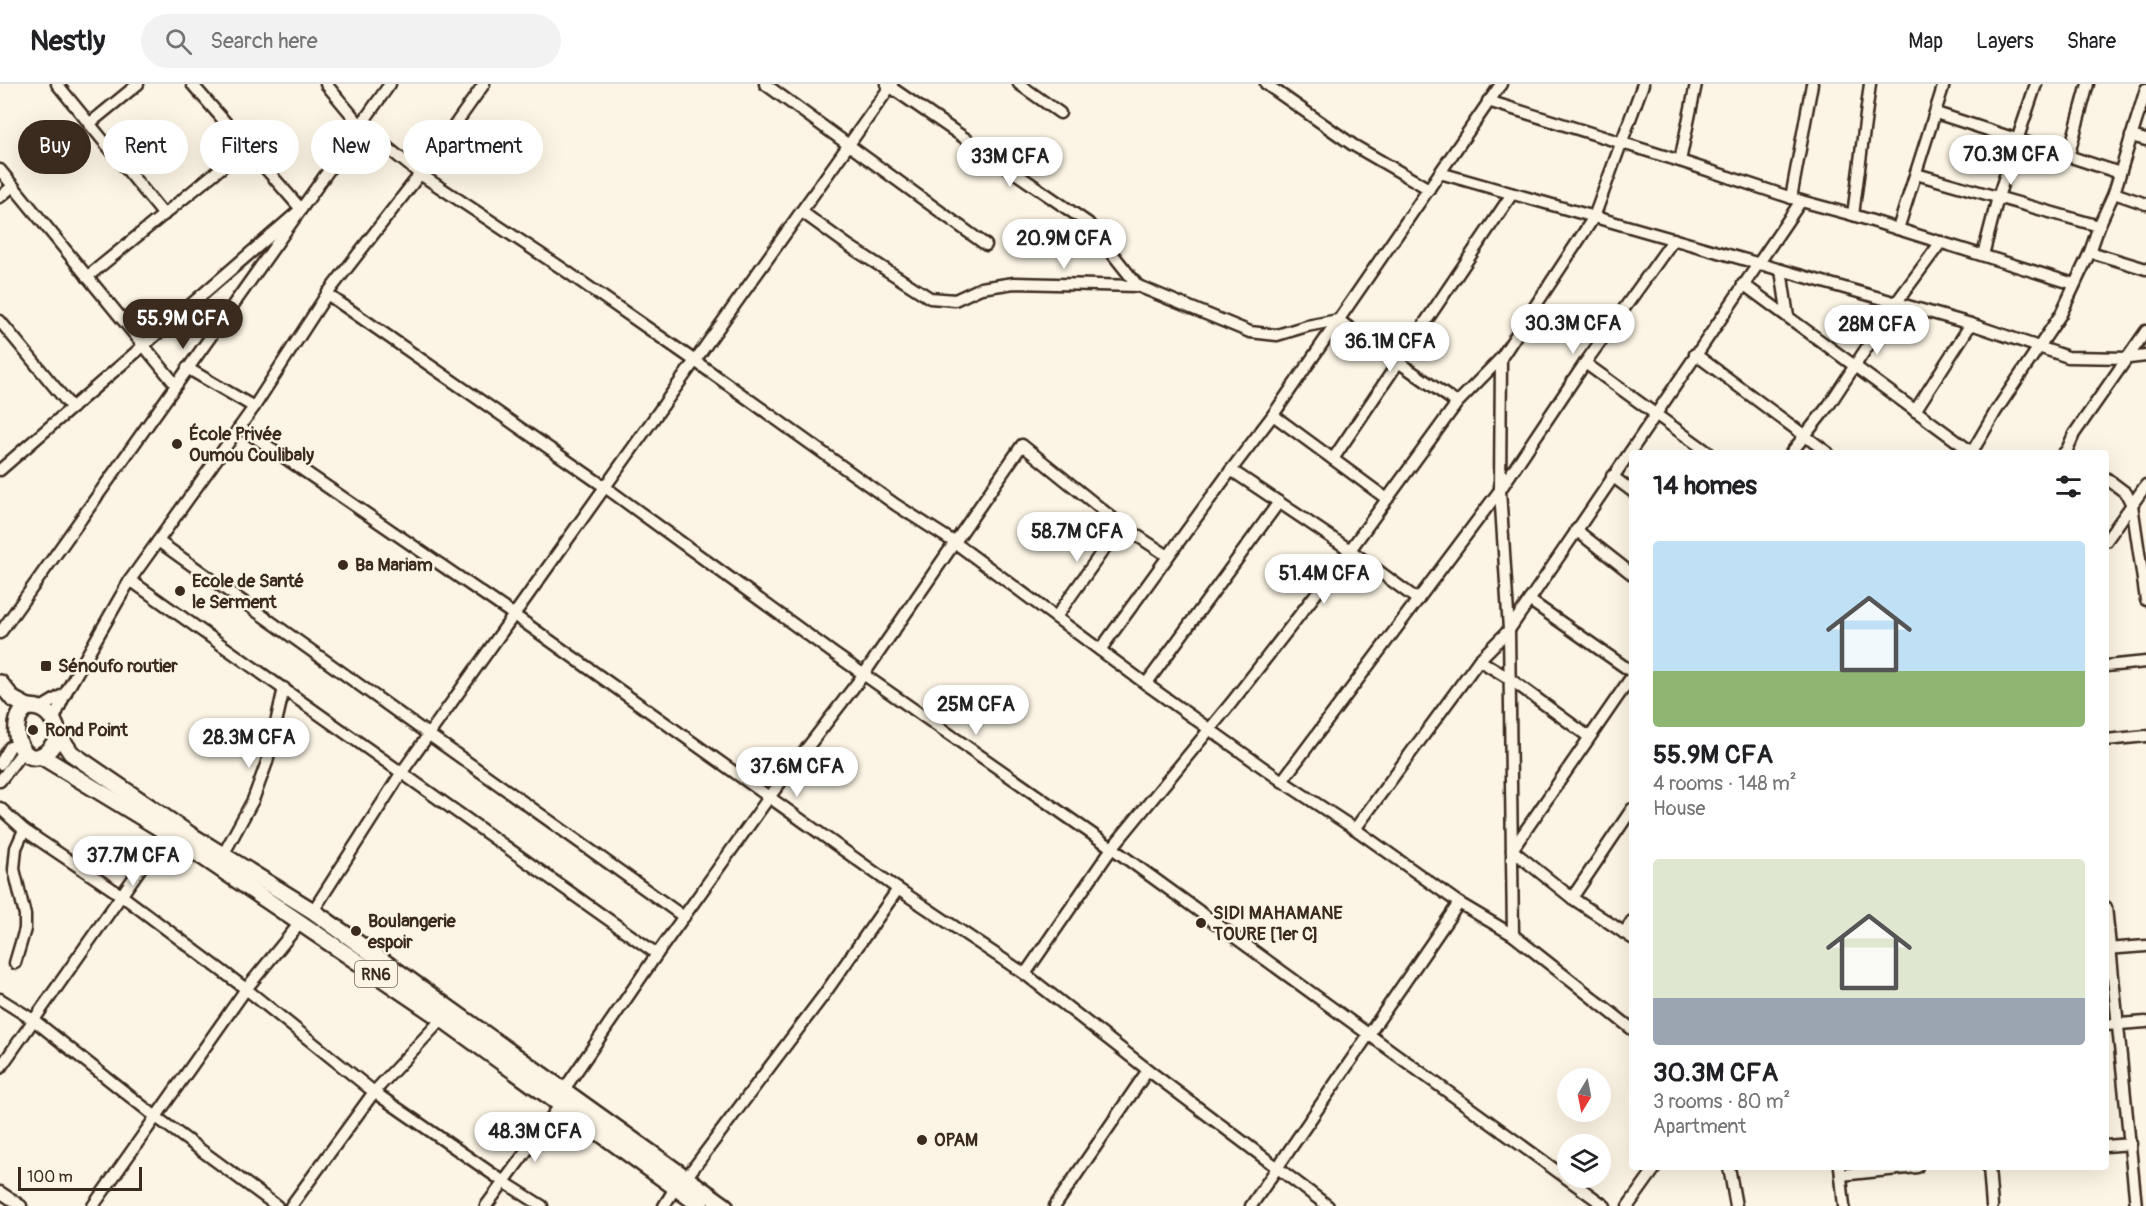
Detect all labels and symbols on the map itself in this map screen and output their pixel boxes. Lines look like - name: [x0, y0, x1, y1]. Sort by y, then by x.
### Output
- pin: 70.3M CFA: [1942, 135, 2080, 186]
- pin: 33M CFA: [955, 137, 1065, 188]
- pin: 20.9M CFA: [995, 219, 1133, 270]
- pin: 55.9M CFA: [114, 299, 252, 350]
- pin: 30.3M CFA: [1504, 304, 1642, 355]
- pin: 28M CFA: [1822, 305, 1932, 356]
- pin: 36.1M CFA: [1321, 322, 1459, 373]
- place label: École Privée Oumou Coulibaly: [189, 423, 314, 467]
- marker: École Privée Oumou Coulibaly: [170, 437, 184, 451]
- pin: 58.7M CFA: [1008, 512, 1146, 563]
- place label: Ba Mariam: [355, 554, 433, 577]
- pin: 51.4M CFA: [1255, 554, 1393, 605]
- marker: Ba Mariam: [336, 558, 350, 572]
- place label: Ecole de Santé le Serment: [192, 570, 305, 614]
- marker: Ecole de Santé le Serment: [173, 584, 187, 598]
- place label: Sénoufo routier: [58, 655, 178, 678]
- marker: Sénoufo routier: [39, 659, 53, 673]
- pin: 25M CFA: [921, 685, 1031, 736]
- pin: 28.3M CFA: [180, 718, 318, 769]
- place label: Rond Point: [45, 719, 128, 742]
- marker: Rond Point: [26, 723, 40, 737]
- pin: 37.6M CFA: [728, 747, 866, 798]
- pin: 37.7M CFA: [64, 836, 202, 887]
- place label: SIDI MAHAMANE TOURE [1er C]: [1212, 902, 1343, 946]
- place label: Boulangerie espoir: [367, 910, 457, 954]
- marker: SIDI MAHAMANE TOURE [1er C]: [1194, 916, 1208, 930]
- marker: Boulangerie espoir: [349, 924, 363, 938]
- road number: RN6: [355, 961, 397, 987]
- north arrow: [1557, 1068, 1611, 1122]
- pin: 48.3M CFA: [466, 1112, 604, 1163]
- place label: OPAM: [934, 1129, 978, 1152]
- marker: OPAM: [915, 1133, 929, 1147]
- scale bar: [18, 1164, 142, 1192]

